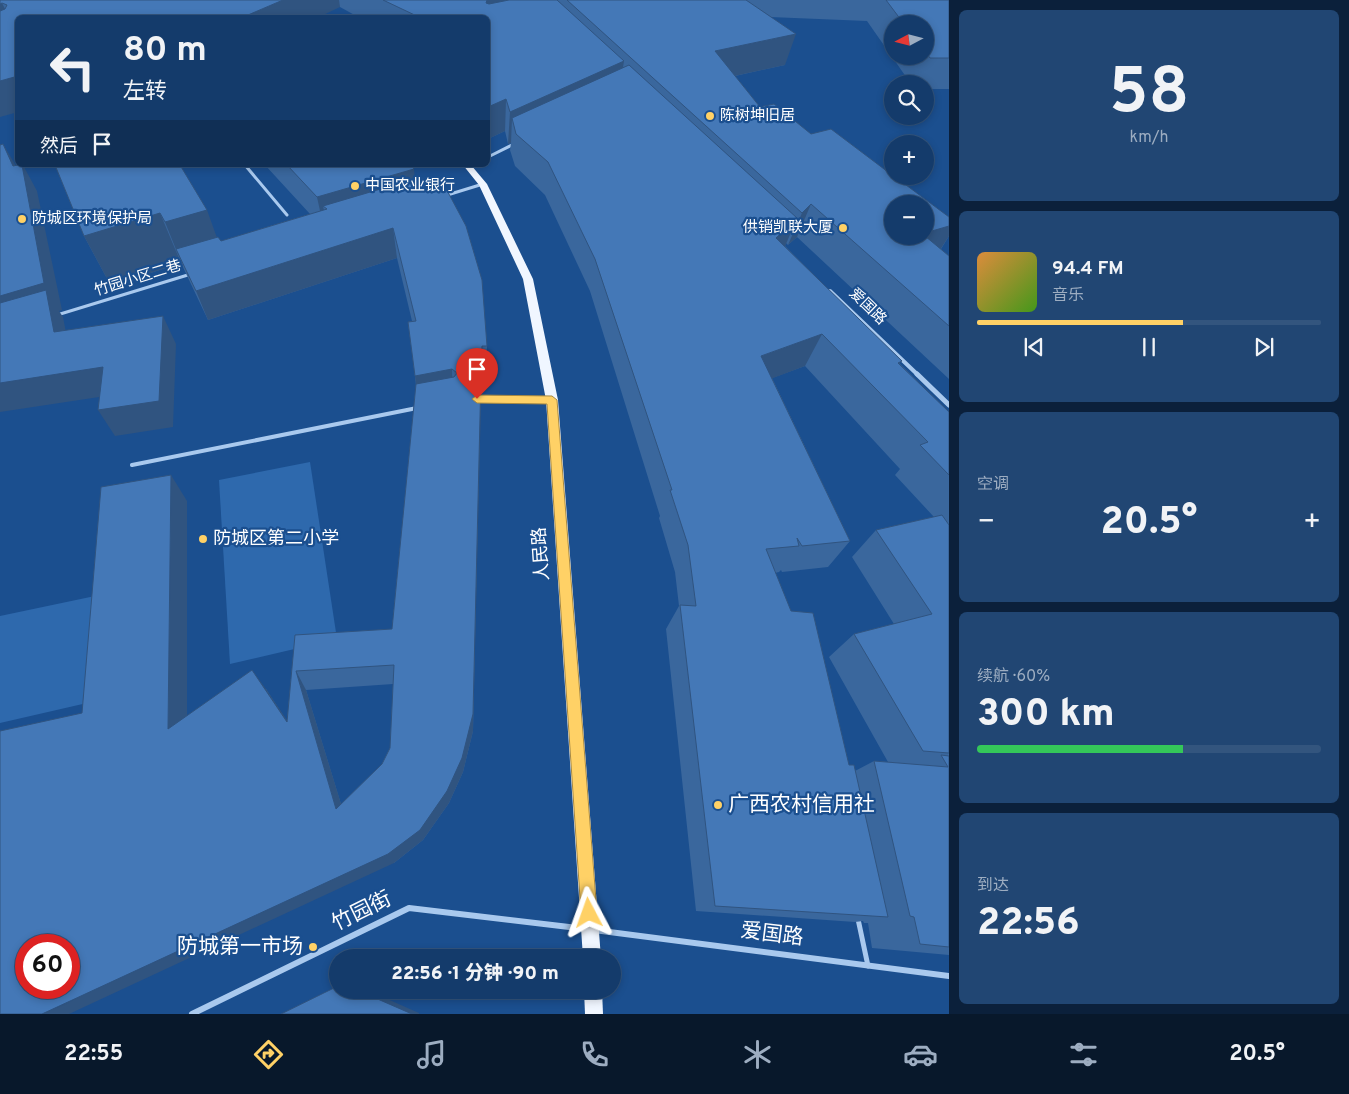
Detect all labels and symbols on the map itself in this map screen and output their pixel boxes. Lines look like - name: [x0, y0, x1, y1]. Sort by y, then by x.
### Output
- north arrow: [884, 15, 934, 65]
- place label: 陈树坤旧居: [720, 106, 795, 126]
- marker: 陈树坤旧居: [704, 110, 716, 122]
- place label: 中国农业银行: [365, 177, 455, 196]
- marker: 中国农业银行: [349, 180, 361, 192]
- place label: 防城区环境保护局: [32, 209, 152, 229]
- marker: 防城区环境保护局: [16, 213, 28, 225]
- place label: 供销凯联大厦: [743, 218, 833, 238]
- marker: 供销凯联大厦: [837, 222, 849, 234]
- street label: 竹园小区二巷: [92, 257, 184, 301]
- street label: 爱国路: [844, 285, 890, 329]
- pin: [456, 348, 498, 399]
- street label: 人民路: [529, 526, 555, 582]
- place label: 防城区第二小学: [213, 528, 339, 551]
- marker: 防城区第二小学: [197, 533, 209, 545]
- place label: 广西农村信用社: [728, 792, 875, 819]
- marker: 广西农村信用社: [712, 799, 724, 811]
- street label: 竹园街: [328, 886, 396, 938]
- position arrow: [562, 886, 614, 938]
- street label: 爱国路: [739, 918, 805, 952]
- speed limit sign: 60: [15, 934, 80, 999]
- place label: 防城第一市场: [177, 934, 303, 961]
- marker: 防城第一市场: [307, 941, 319, 953]

